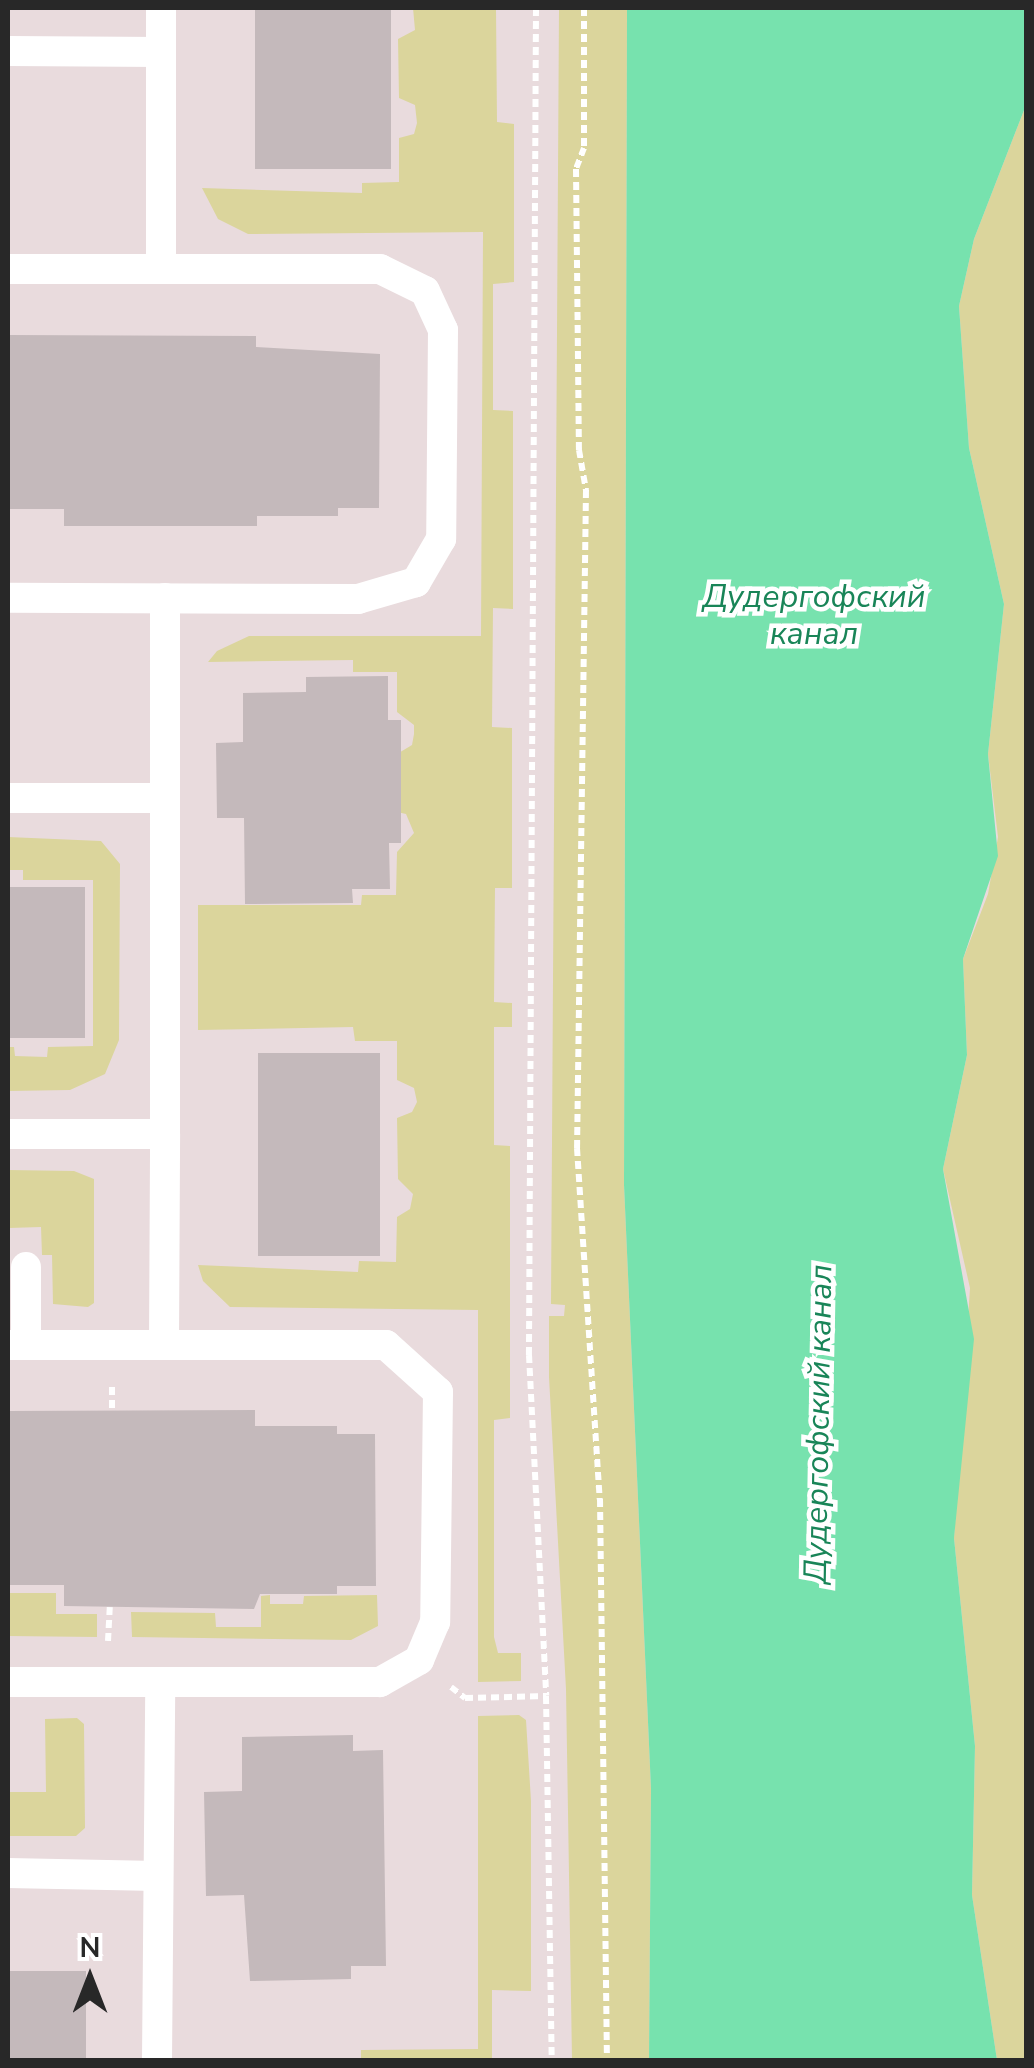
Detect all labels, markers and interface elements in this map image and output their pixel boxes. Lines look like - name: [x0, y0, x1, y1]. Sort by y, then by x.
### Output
- water label: Дудергофский канал: [703, 579, 925, 654]
- water label: Дудергофский канал: [797, 1264, 841, 1584]
- north arrow: [40, 1928, 140, 2028]
- text: N: [80, 1929, 100, 1967]

